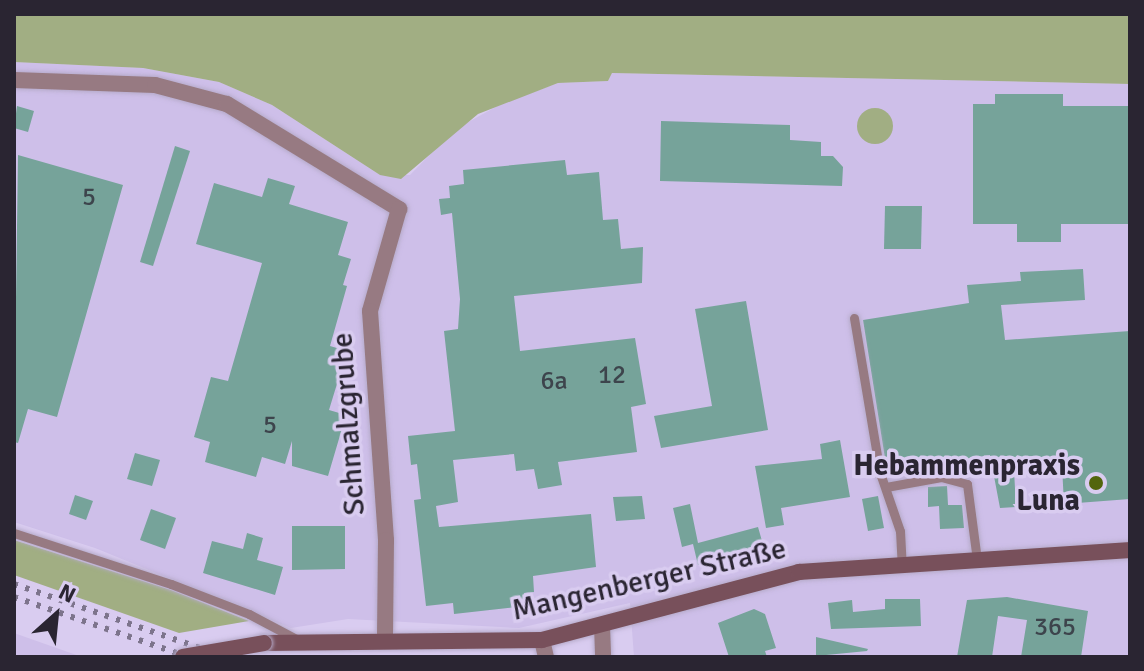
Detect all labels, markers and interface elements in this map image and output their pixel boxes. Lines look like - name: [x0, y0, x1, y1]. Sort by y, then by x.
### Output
- house number: 5: [82, 182, 96, 214]
- street label: Schmalzgrube: [325, 331, 373, 517]
- house number: 12: [598, 360, 626, 392]
- house number: 6a: [540, 366, 568, 398]
- house number: 5: [263, 410, 277, 442]
- place label: Hebammenpraxis Luna: [853, 448, 1080, 518]
- marker: Hebammenpraxis Luna: [1087, 474, 1105, 492]
- street label: Mangenberger Straße: [508, 531, 790, 629]
- north arrow: [16, 575, 96, 655]
- text: N: [54, 578, 80, 609]
- house number: 365: [1034, 612, 1076, 644]

